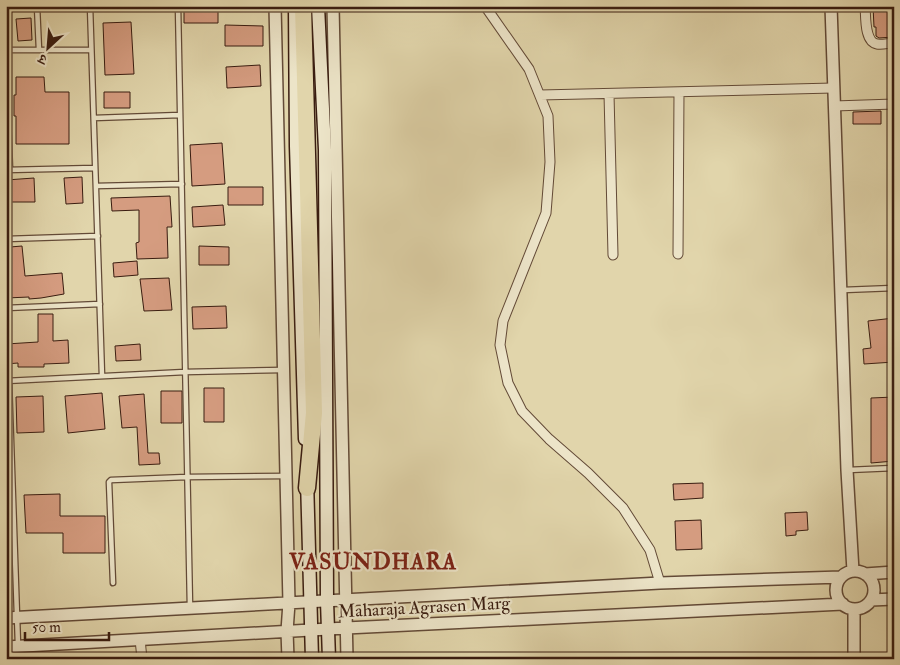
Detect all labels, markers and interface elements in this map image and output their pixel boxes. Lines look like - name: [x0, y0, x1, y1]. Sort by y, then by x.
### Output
- north arrow: [22, 22, 72, 72]
- text: उ: [35, 50, 50, 69]
- district label: VASUNDHARA: [288, 548, 457, 576]
- street label: Maharaja Agrasen Marg: [337, 591, 512, 623]
- scale bar: [25, 610, 109, 642]
- text: 50 m: [32, 618, 61, 637]

